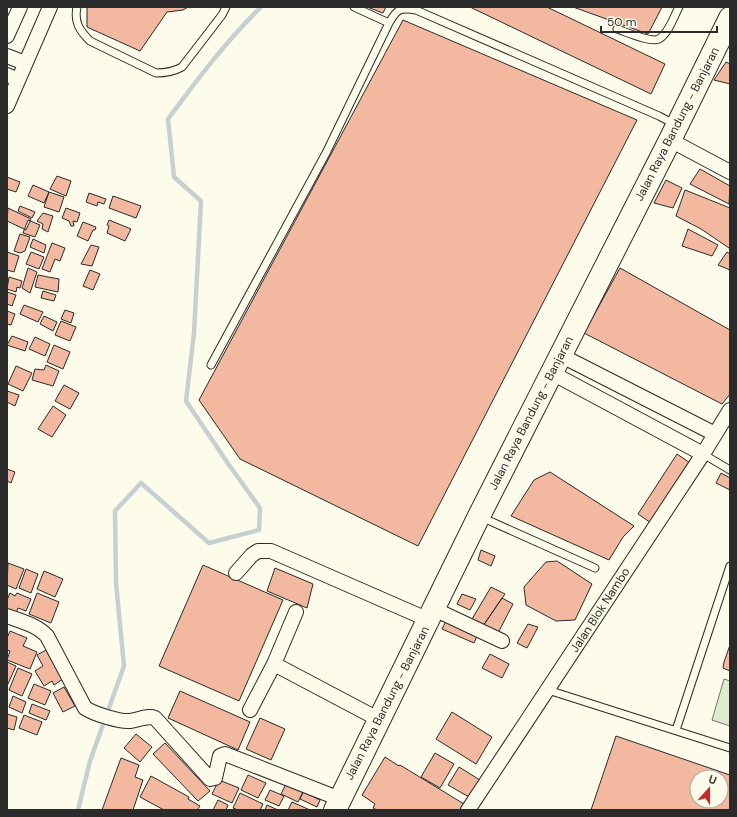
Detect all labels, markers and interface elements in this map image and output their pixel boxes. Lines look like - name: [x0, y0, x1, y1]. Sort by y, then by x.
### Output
- scale bar: [601, 8, 717, 34]
- text: 50 m: [607, 14, 636, 30]
- street label: Jalan Raya Bandung - Banjaran: [631, 44, 723, 204]
- street label: Jalan Raya Bandung - Banjaran: [485, 333, 577, 493]
- street label: Jalan Blok Nambo: [567, 564, 633, 656]
- street label: Jalan Raya Bandung - Banjaran: [341, 623, 433, 783]
- north arrow: [689, 769, 729, 809]
- text: U: [707, 772, 719, 788]

